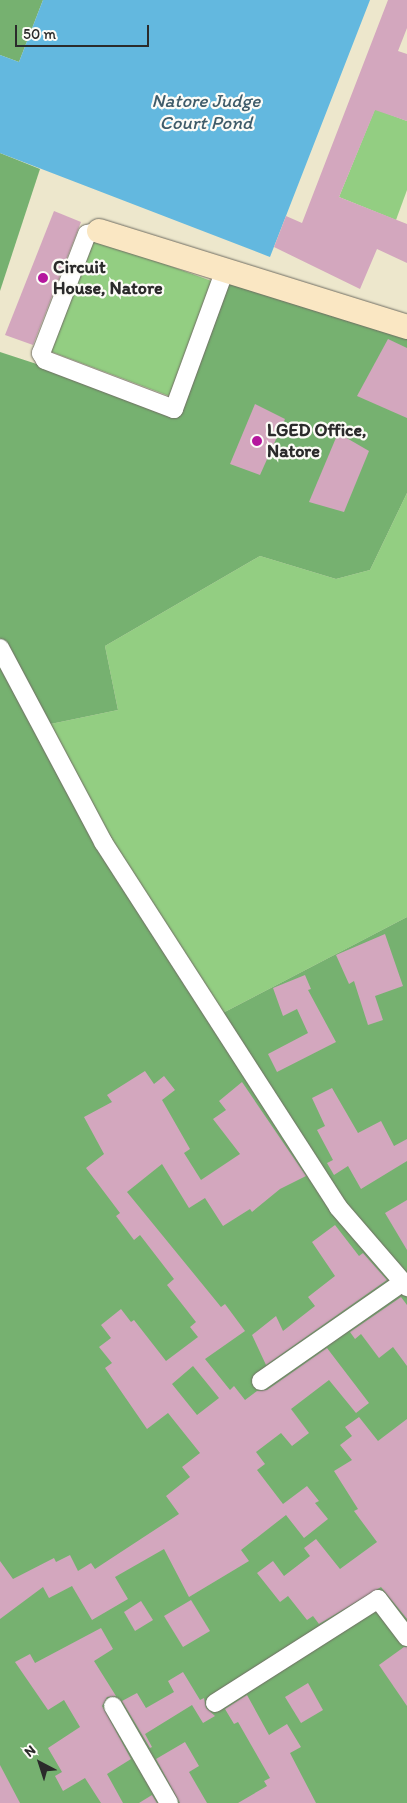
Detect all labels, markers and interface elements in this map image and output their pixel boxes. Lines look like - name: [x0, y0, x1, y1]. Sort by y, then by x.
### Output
- scale bar: [18, 15, 151, 47]
- text: 50 m: [23, 25, 56, 43]
- water label: Natore Judge Court Pond: [152, 90, 260, 134]
- place label: Circuit House, Natore: [53, 257, 162, 300]
- marker: Circuit House, Natore: [37, 272, 49, 284]
- place label: LGED Office, Natore: [267, 420, 366, 462]
- marker: LGED Office, Natore: [251, 435, 263, 447]
- north arrow: [15, 1738, 65, 1788]
- text: N: [21, 1742, 39, 1761]

